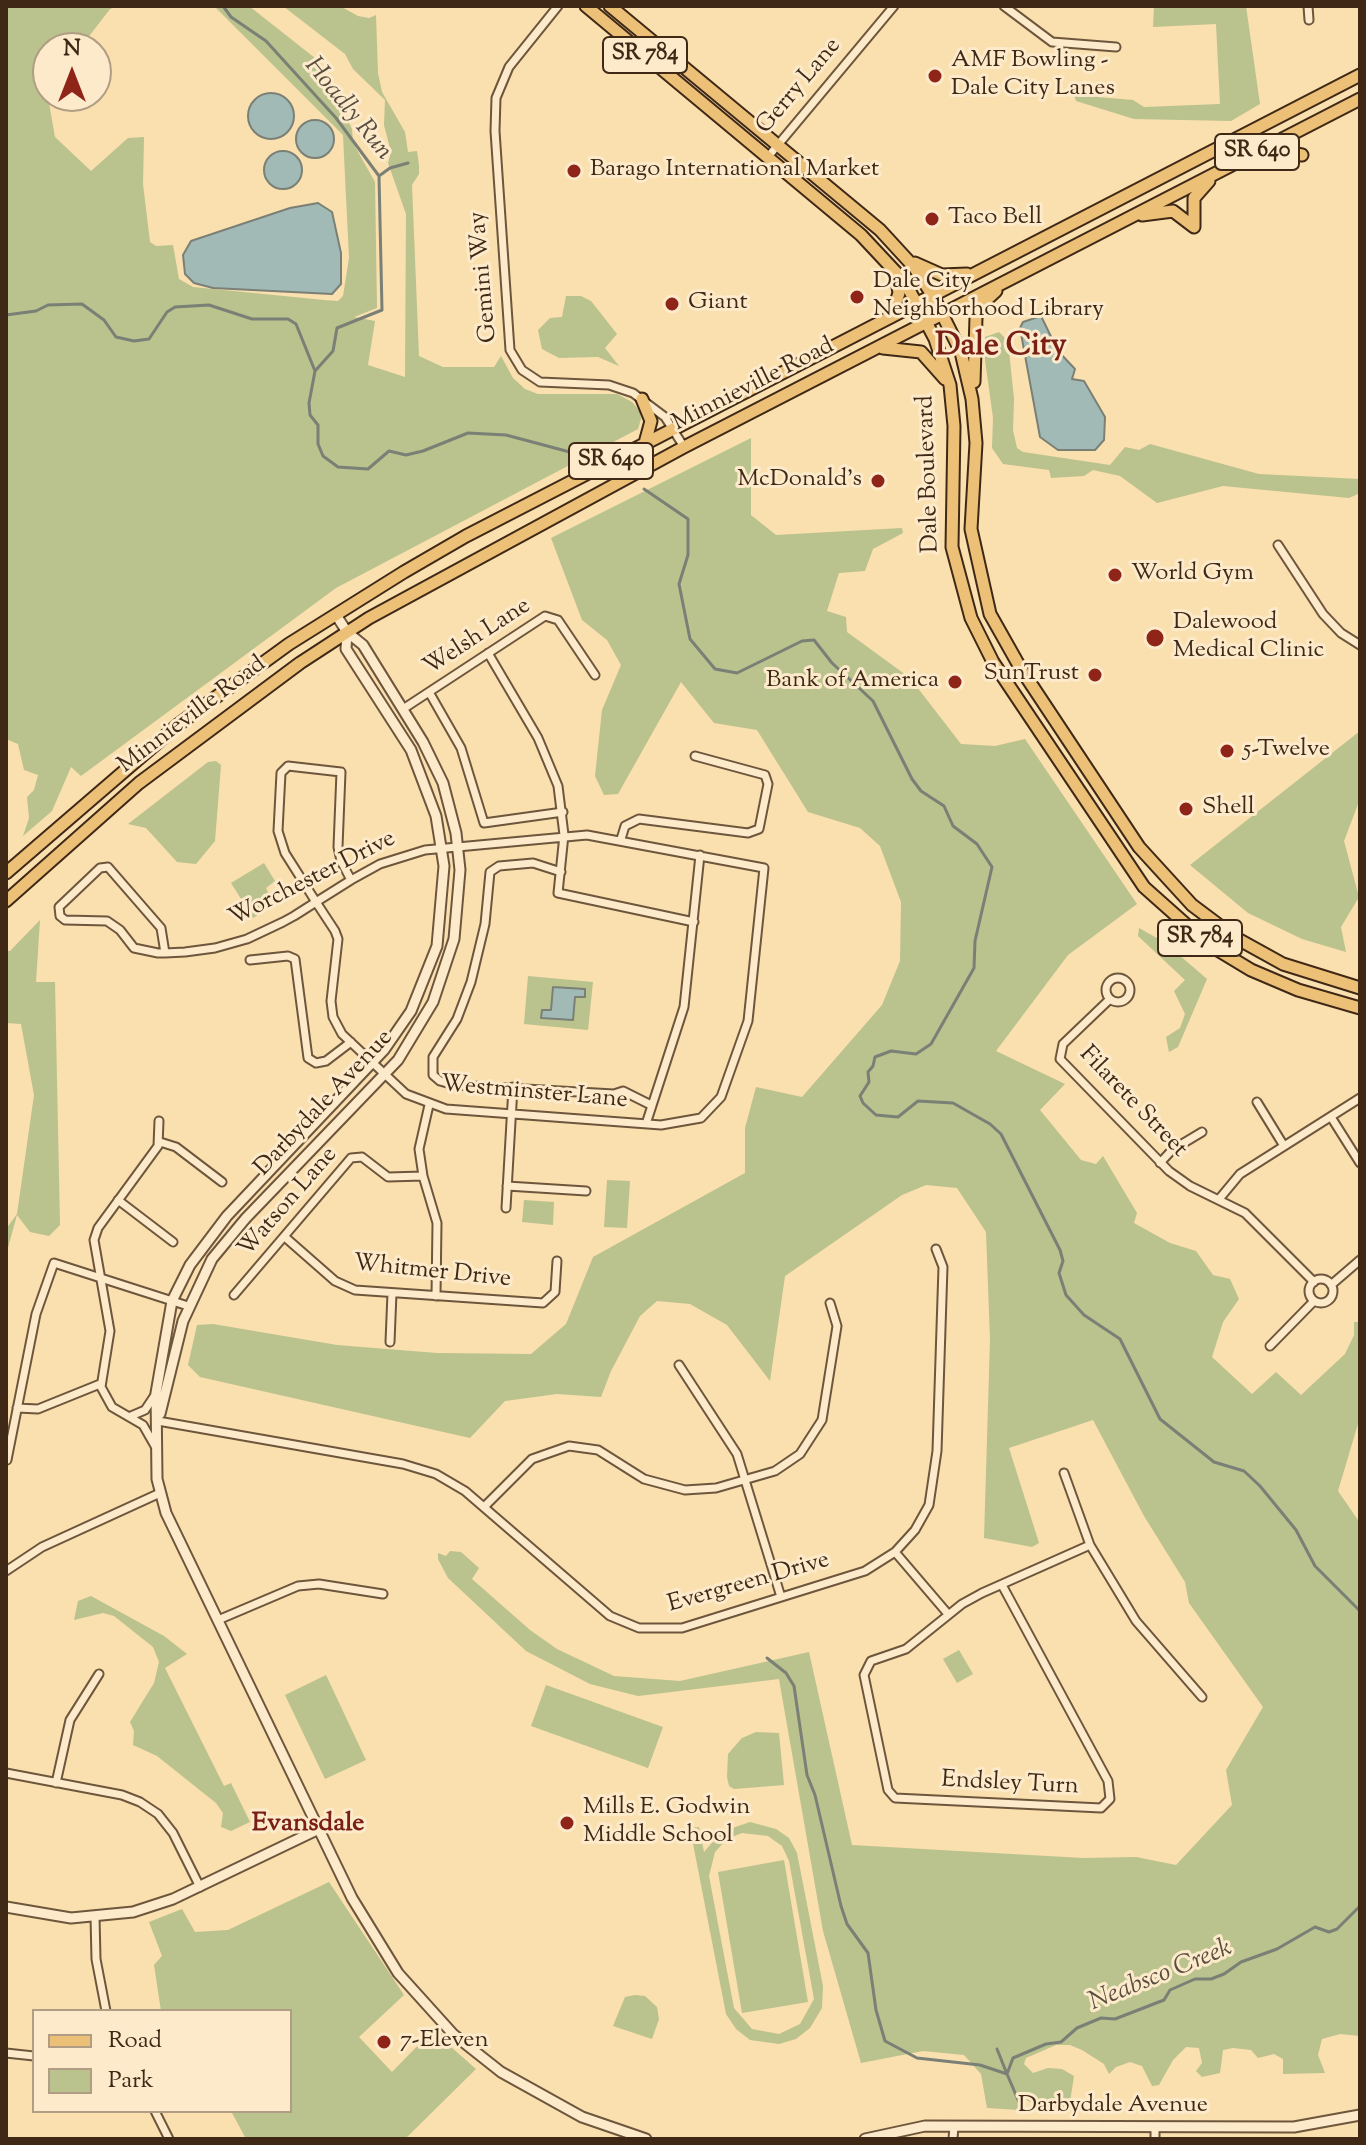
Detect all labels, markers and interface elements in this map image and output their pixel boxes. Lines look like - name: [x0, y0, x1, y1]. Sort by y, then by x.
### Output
- north arrow: [32, 32, 112, 112]
- street label: Gerry Lane: [752, 33, 848, 141]
- text: N: [63, 34, 81, 66]
- road number: SR 784: [603, 37, 687, 73]
- place label: AMF Bowling - Dale City Lanes: [951, 48, 1115, 104]
- water label: Hoadly Run: [296, 52, 398, 168]
- marker: AMF Bowling - Dale City Lanes: [926, 67, 944, 85]
- road number: SR 640: [1215, 134, 1299, 170]
- place label: Barago International Market: [590, 157, 879, 185]
- marker: Barago International Market: [565, 162, 583, 180]
- place label: Taco Bell: [948, 205, 1042, 233]
- street label: Gemini Way: [465, 210, 505, 344]
- marker: Taco Bell: [923, 210, 941, 228]
- place label: Dale City Neighborhood Library: [873, 269, 1104, 325]
- marker: Dale City Neighborhood Library: [848, 288, 866, 306]
- place label: Giant: [688, 290, 748, 318]
- marker: Giant: [663, 295, 681, 313]
- district label: Dale City: [935, 330, 1067, 368]
- street label: Minnieville Road: [668, 333, 840, 439]
- street label: Dale Boulevard: [913, 395, 947, 553]
- road number: SR 640: [569, 443, 653, 479]
- place label: McDonald's: [737, 467, 862, 495]
- marker: McDonald's: [869, 472, 887, 490]
- place label: World Gym: [1131, 561, 1254, 589]
- marker: World Gym: [1106, 566, 1124, 584]
- street label: Welsh Lane: [419, 593, 537, 683]
- place label: Dalewood Medical Clinic: [1173, 610, 1324, 666]
- marker: Dalewood Medical Clinic: [1144, 627, 1166, 649]
- street label: Minnieville Road: [113, 651, 273, 781]
- place label: SunTrust: [984, 661, 1079, 689]
- marker: SunTrust: [1086, 666, 1104, 684]
- place label: Bank of America: [766, 668, 939, 696]
- marker: Bank of America: [946, 673, 964, 691]
- place label: 5-Twelve: [1243, 737, 1330, 765]
- marker: 5-Twelve: [1218, 742, 1236, 760]
- place label: Shell: [1202, 795, 1255, 823]
- marker: Shell: [1177, 800, 1195, 818]
- street label: Worchester Drive: [225, 826, 401, 934]
- road number: SR 784: [1158, 920, 1242, 956]
- street label: Darbydale Avenue: [250, 1025, 400, 1183]
- street label: Filarete Street: [1072, 1041, 1192, 1165]
- street label: Westminster Lane: [439, 1071, 629, 1117]
- street label: Watson Lane: [233, 1142, 345, 1264]
- street label: Whitmer Drive: [352, 1250, 512, 1296]
- street label: Evergreen Drive: [665, 1547, 833, 1621]
- street label: Endsley Turn: [941, 1767, 1079, 1803]
- place label: Mills E. Godwin Middle School: [583, 1795, 750, 1851]
- district label: Evansdale: [252, 1810, 364, 1842]
- marker: Mills E. Godwin Middle School: [558, 1814, 576, 1832]
- water label: Neabsco Creek: [1085, 1934, 1237, 2020]
- legend: [32, 2009, 292, 2113]
- text: Road: [108, 2024, 162, 2058]
- place label: 7-Eleven: [400, 2028, 489, 2056]
- marker: 7-Eleven: [375, 2033, 393, 2051]
- text: Park: [108, 2064, 154, 2098]
- street label: Darbydale Avenue: [1018, 2093, 1208, 2121]

